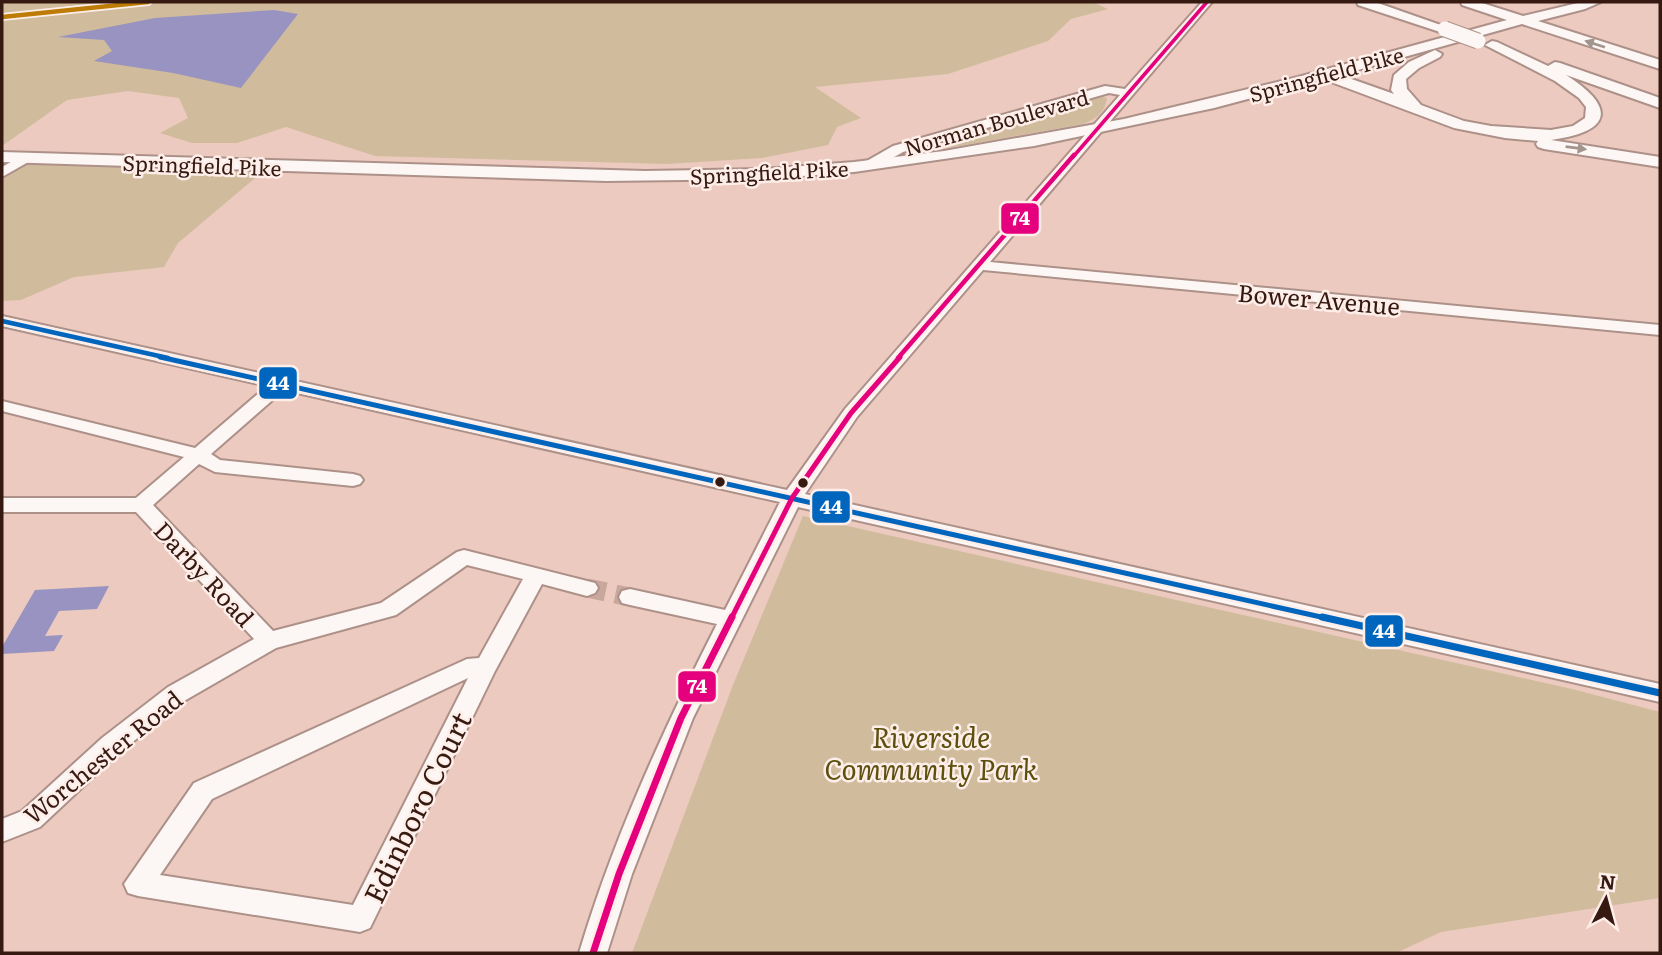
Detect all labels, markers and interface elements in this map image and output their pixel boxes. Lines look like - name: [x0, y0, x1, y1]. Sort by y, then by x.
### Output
- street label: Springfield Pike: [1245, 37, 1407, 109]
- one-way arrow: [1585, 38, 1606, 49]
- street label: Norman Boulevard: [900, 80, 1092, 162]
- one-way arrow: [1565, 143, 1587, 154]
- street label: Springfield Pike: [122, 146, 282, 182]
- street label: Springfield Pike: [689, 151, 849, 191]
- line badge: 74: [1000, 202, 1040, 235]
- text: 74: [1010, 203, 1031, 231]
- street label: Bower Avenue: [1236, 273, 1402, 323]
- line badge: 44: [258, 366, 298, 400]
- text: 44: [267, 368, 290, 396]
- unlabelled marker: [713, 475, 727, 489]
- unlabelled marker: [796, 476, 810, 490]
- line badge: 44: [811, 490, 851, 524]
- text: 44: [820, 492, 843, 520]
- street label: Darby Road: [147, 512, 263, 634]
- line badge: 44: [1364, 614, 1404, 648]
- text: 44: [1373, 616, 1396, 644]
- line badge: 74: [677, 670, 717, 703]
- text: 74: [687, 671, 708, 699]
- street label: Worchester Road: [15, 681, 189, 831]
- street label: Edinboro Court: [351, 704, 481, 910]
- park label: Riverside Community Park: [824, 715, 1038, 789]
- north arrow: [1571, 864, 1641, 934]
- text: N: [1598, 866, 1617, 896]

